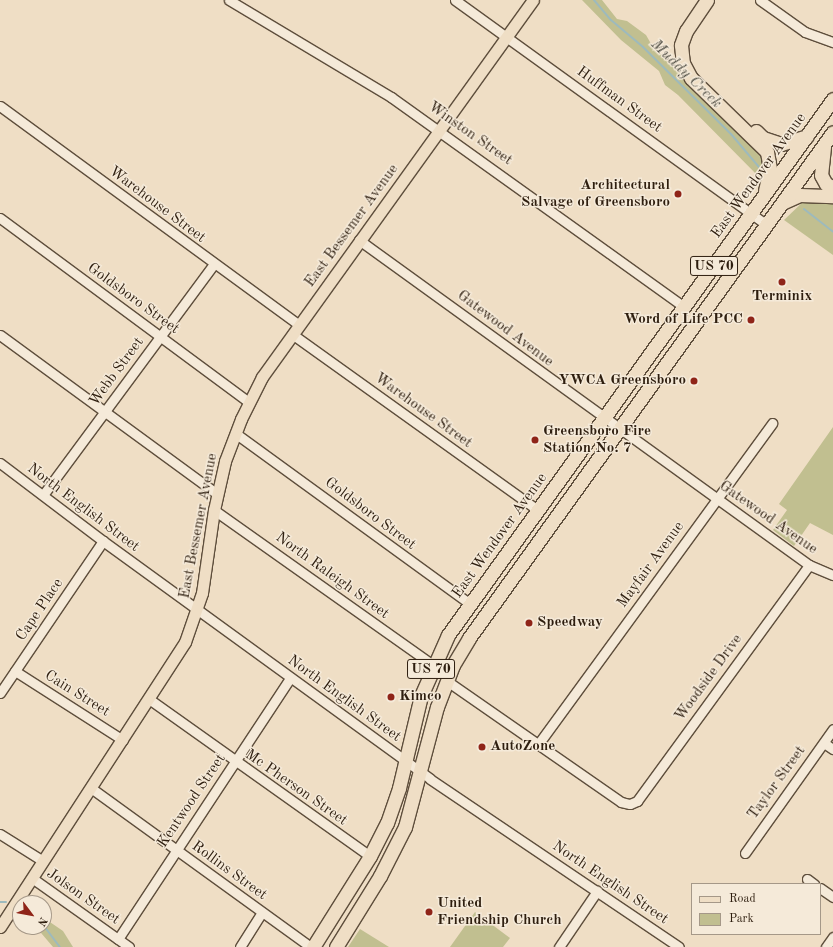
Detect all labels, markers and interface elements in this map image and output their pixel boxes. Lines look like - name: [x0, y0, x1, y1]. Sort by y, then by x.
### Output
- water label: Muddy Creek: [646, 35, 726, 113]
- street label: Huffman Street: [573, 63, 665, 137]
- street label: Winston Street: [424, 98, 516, 170]
- street label: East Wendover Avenue: [708, 110, 810, 242]
- street label: East Bessemer Avenue: [301, 161, 403, 291]
- street label: Warehouse Street: [105, 163, 209, 247]
- place label: Architectural Salvage of Greensboro: [521, 176, 670, 211]
- marker: Architectural Salvage of Greensboro: [673, 189, 683, 199]
- road number: US 70: [690, 254, 738, 278]
- street label: Goldsboro Street: [84, 260, 182, 338]
- marker: Terminix: [777, 277, 787, 287]
- street label: Gatewood Avenue: [453, 287, 557, 371]
- place label: Terminix: [752, 288, 812, 306]
- place label: Word of Life PCC: [624, 311, 743, 329]
- marker: Word of Life PCC: [746, 315, 756, 325]
- street label: Webb Street: [86, 334, 148, 410]
- street label: Warehouse Street: [371, 370, 475, 452]
- place label: YWCA Greensboro: [558, 372, 686, 390]
- marker: YWCA Greensboro: [689, 376, 699, 386]
- place label: Greensboro Fire Station No. 7: [543, 422, 651, 457]
- marker: Greensboro Fire Station No. 7: [530, 435, 540, 445]
- street label: East Bessemer Avenue: [176, 452, 222, 600]
- street label: North English Street: [23, 460, 143, 556]
- street label: East Wendover Avenue: [449, 470, 551, 602]
- street label: Goldsboro Street: [321, 474, 419, 554]
- street label: Gatewood Avenue: [715, 477, 821, 559]
- street label: Mayfair Avenue: [614, 518, 688, 612]
- street label: North Raleigh Street: [272, 529, 392, 623]
- street label: Cape Place: [13, 575, 67, 645]
- place label: Speedway: [537, 614, 603, 632]
- marker: Speedway: [524, 618, 534, 628]
- street label: Woodside Drive: [672, 631, 746, 725]
- street label: North English Street: [284, 652, 404, 746]
- road number: US 70: [407, 657, 455, 681]
- street label: Cain Street: [41, 667, 113, 721]
- place label: Kimco: [399, 688, 442, 706]
- marker: Kimco: [386, 692, 396, 702]
- place label: AutoZone: [490, 738, 555, 756]
- marker: AutoZone: [477, 742, 487, 752]
- street label: Taylor Street: [744, 743, 810, 823]
- street label: Mc Pherson Street: [241, 746, 351, 830]
- street label: Kentwood Street: [154, 751, 230, 851]
- street label: Rollins Street: [188, 838, 270, 904]
- street label: North English Street: [549, 838, 671, 928]
- street label: Jolson Street: [43, 865, 123, 929]
- legend: [691, 883, 821, 935]
- text: Road: [729, 893, 756, 905]
- place label: United Friendship Church: [437, 894, 562, 929]
- north arrow: [12, 895, 52, 935]
- marker: United Friendship Church: [424, 907, 434, 917]
- text: Park: [729, 913, 754, 925]
- text: N: [35, 915, 49, 928]

